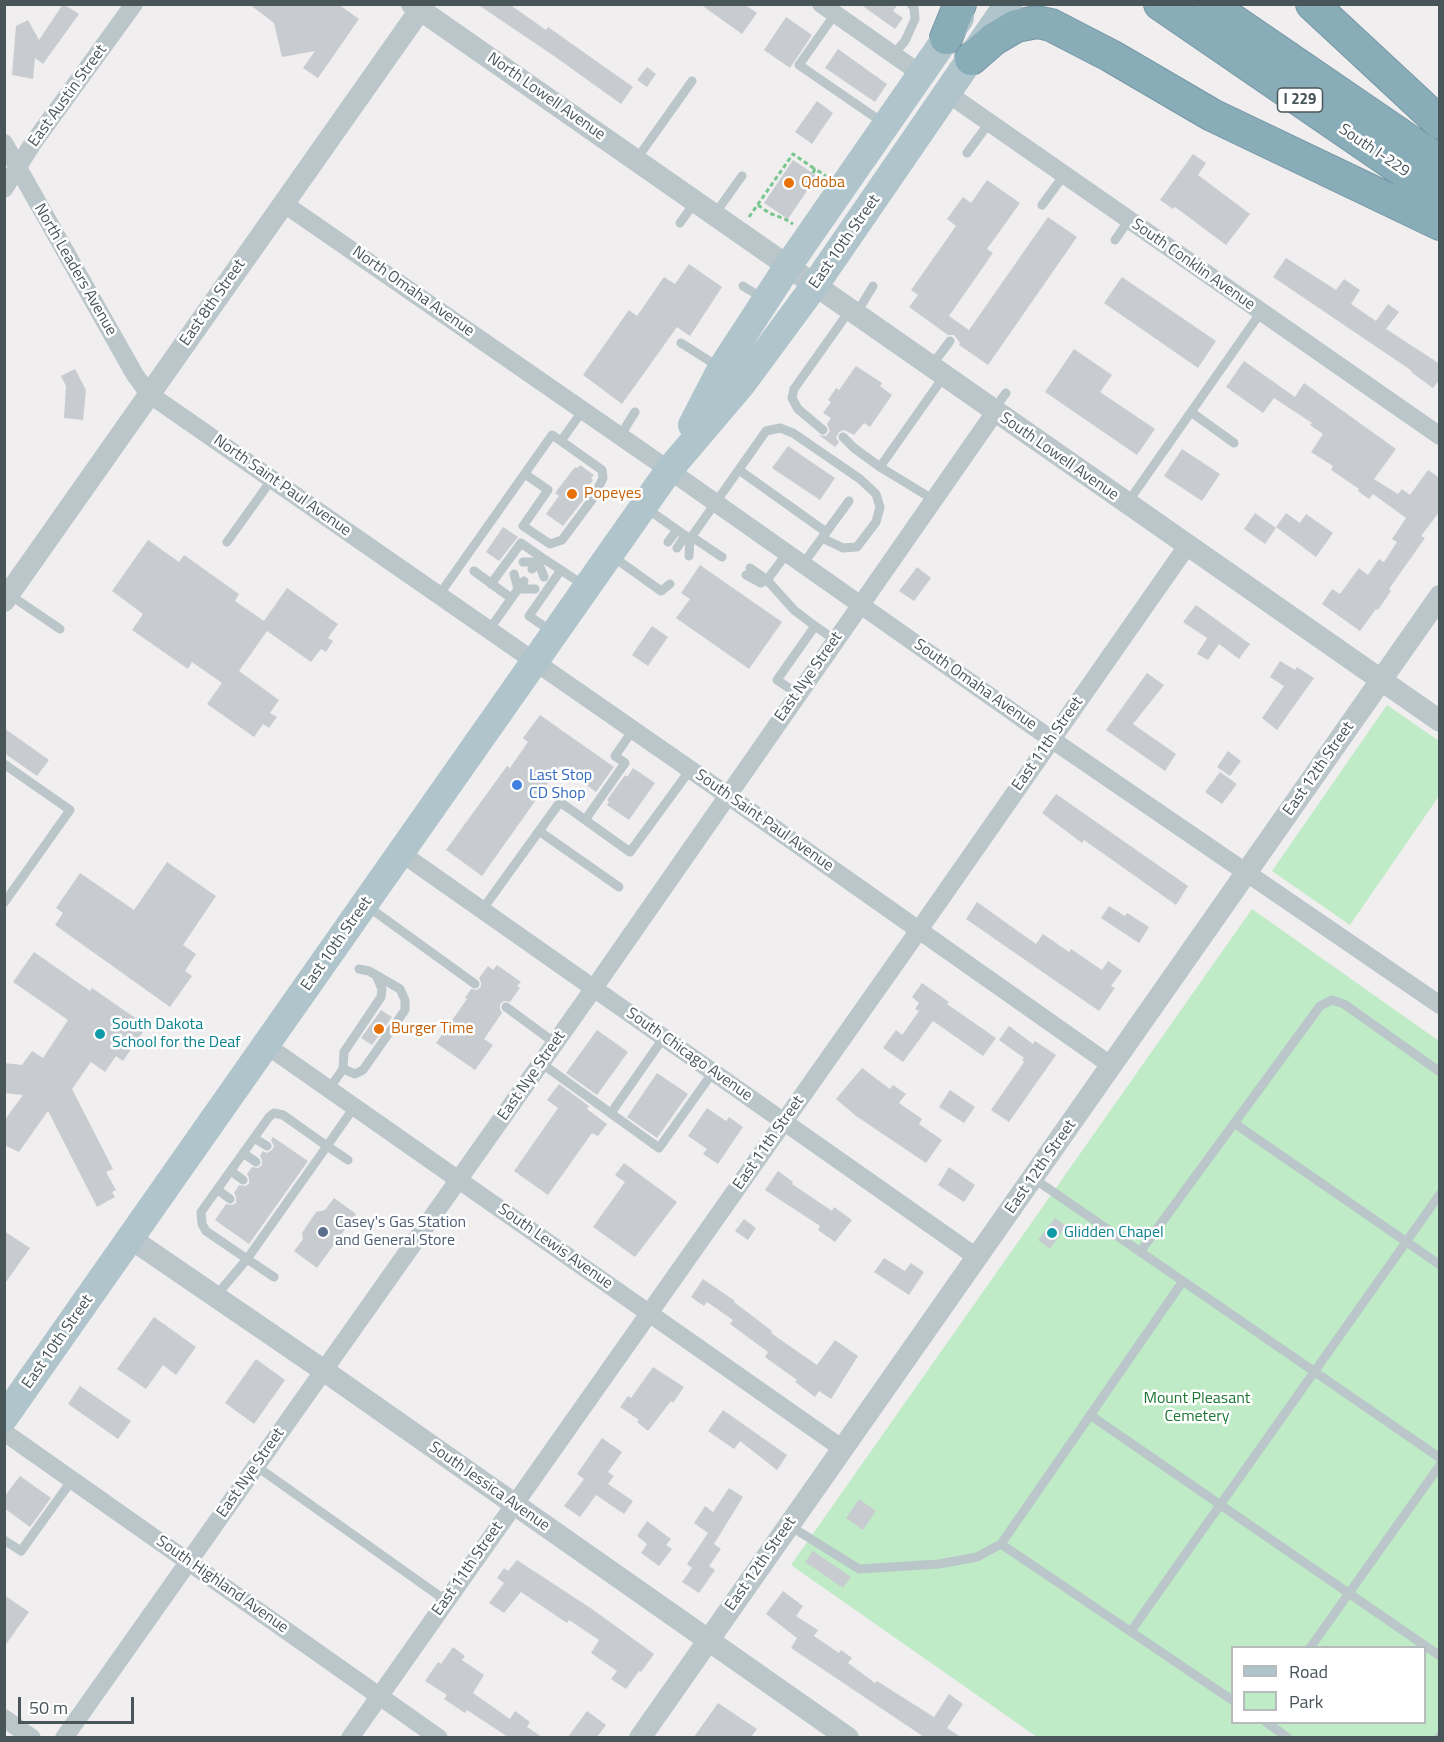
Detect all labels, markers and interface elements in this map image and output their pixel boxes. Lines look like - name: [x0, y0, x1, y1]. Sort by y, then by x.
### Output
- street label: East Austin Street: [25, 41, 111, 151]
- street label: North Lowell Avenue: [483, 49, 609, 145]
- road number: I 229: [1278, 88, 1322, 112]
- street label: South I-229: [1335, 120, 1413, 182]
- place label: Qdoba: [801, 173, 845, 193]
- marker: Qdoba: [782, 176, 796, 190]
- street label: East 10th Street: [805, 191, 885, 293]
- street label: North Leaders Avenue: [29, 201, 121, 339]
- street label: South Conklin Avenue: [1128, 215, 1258, 315]
- street label: North Omaha Avenue: [348, 243, 478, 341]
- street label: East 8th Street: [176, 256, 250, 350]
- street label: South Lowell Avenue: [996, 409, 1122, 505]
- street label: North Saint Paul Avenue: [210, 431, 354, 541]
- place label: Popeyes: [584, 484, 641, 504]
- marker: Popeyes: [565, 487, 579, 501]
- street label: East Nye Street: [771, 629, 847, 725]
- street label: South Omaha Avenue: [910, 635, 1040, 735]
- street label: East 11th Street: [1008, 693, 1088, 795]
- street label: East 12th Street: [1279, 718, 1359, 820]
- place label: Last Stop CD Shop: [529, 766, 592, 804]
- street label: South Saint Paul Avenue: [691, 766, 837, 876]
- marker: Last Stop CD Shop: [510, 778, 524, 792]
- street label: East 10th Street: [297, 893, 377, 995]
- street label: South Chicago Avenue: [622, 1004, 756, 1106]
- place label: South Dakota School for the Deaf: [112, 1015, 241, 1053]
- place label: Burger Time: [391, 1019, 474, 1039]
- marker: Burger Time: [372, 1022, 386, 1036]
- marker: South Dakota School for the Deaf: [93, 1027, 107, 1041]
- street label: East Nye Street: [494, 1028, 570, 1124]
- street label: East 11th Street: [729, 1092, 809, 1194]
- street label: East 12th Street: [1001, 1116, 1081, 1218]
- street label: South Lewis Avenue: [494, 1200, 616, 1294]
- place label: Casey's Gas Station and General Store: [335, 1213, 466, 1251]
- place label: Glidden Chapel: [1064, 1223, 1164, 1243]
- marker: Casey's Gas Station and General Store: [316, 1225, 330, 1239]
- marker: Glidden Chapel: [1045, 1226, 1059, 1240]
- street label: East 10th Street: [18, 1291, 98, 1393]
- park label: Mount Pleasant Cemetery: [1144, 1389, 1250, 1427]
- street label: East Nye Street: [213, 1425, 289, 1521]
- street label: South Jessica Avenue: [425, 1438, 553, 1536]
- street label: East 12th Street: [721, 1513, 801, 1615]
- street label: East 11th Street: [428, 1518, 508, 1620]
- street label: South Highland Avenue: [152, 1532, 292, 1638]
- legend: [1231, 1646, 1426, 1724]
- text: Road: [1289, 1658, 1328, 1685]
- scale bar: [21, 1685, 136, 1723]
- text: Park: [1289, 1688, 1323, 1715]
- text: 50 m: [29, 1694, 68, 1721]

